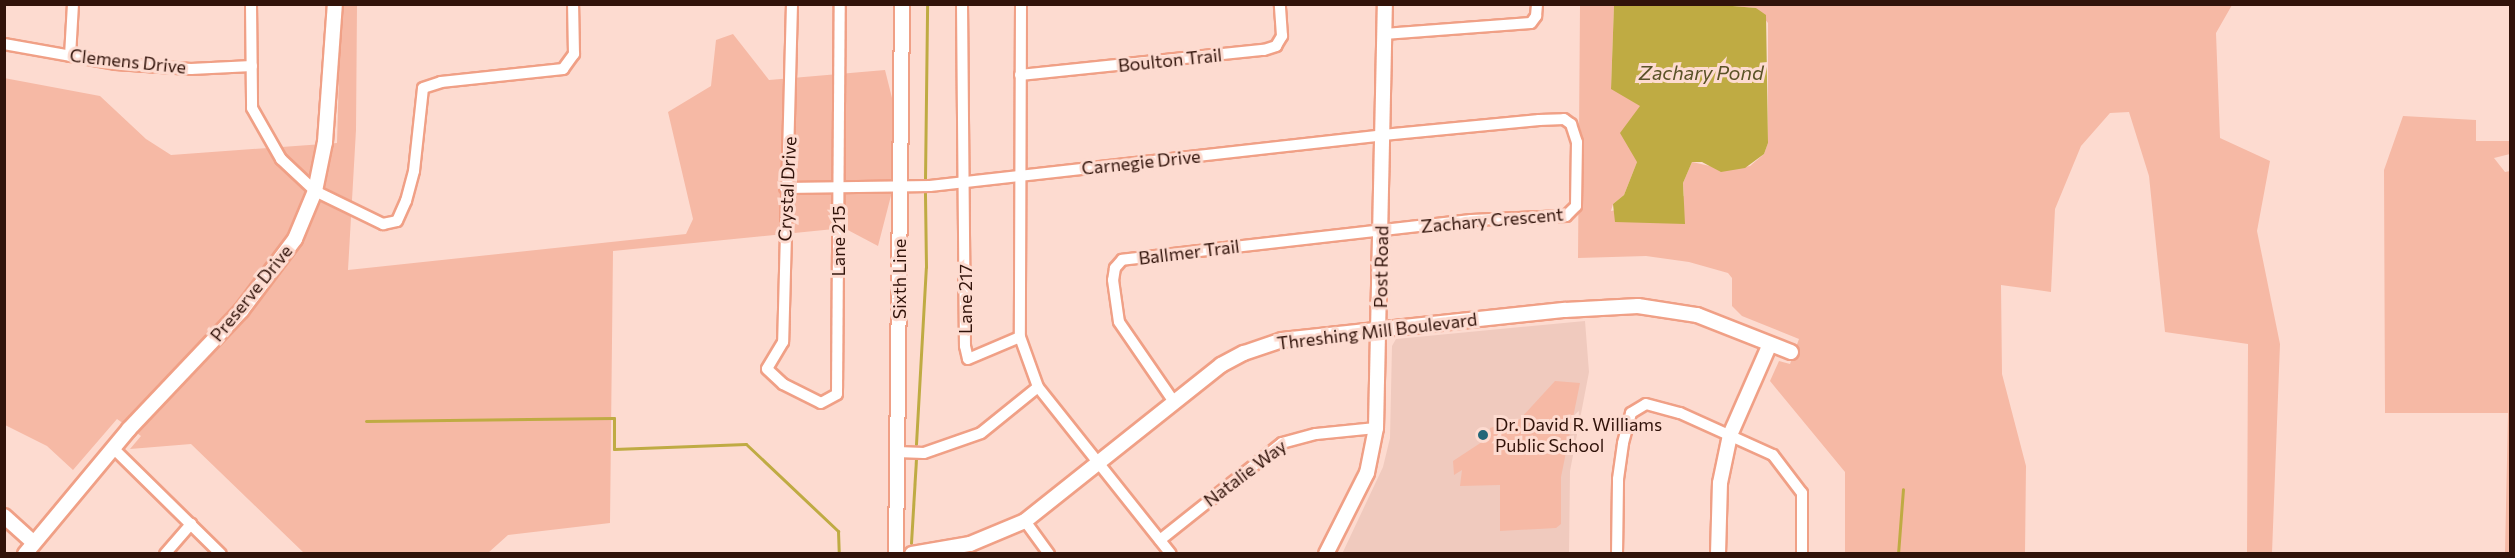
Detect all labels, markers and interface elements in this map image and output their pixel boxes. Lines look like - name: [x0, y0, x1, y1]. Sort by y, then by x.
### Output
- street label: Clemens Drive: [69, 44, 187, 78]
- street label: Boulton Trail: [1117, 44, 1223, 76]
- water label: Zachary Pond: [1638, 60, 1764, 84]
- street label: Crystal Drive: [773, 136, 801, 242]
- street label: Carnegie Drive: [1080, 145, 1202, 179]
- street label: Zachary Crescent: [1420, 203, 1564, 237]
- street label: Lane 215: [827, 206, 849, 276]
- street label: Post Road: [1369, 226, 1393, 308]
- street label: Ballmer Trail: [1137, 235, 1241, 269]
- street label: Sixth Line: [888, 239, 910, 319]
- street label: Preserve Drive: [206, 240, 296, 346]
- street label: Lane 217: [954, 264, 976, 334]
- street label: Threshing Mill Boulevard: [1276, 308, 1478, 354]
- place label: Dr. David R. Williams Public School: [1495, 414, 1662, 456]
- marker: Dr. David R. Williams Public School: [1476, 428, 1490, 442]
- street label: Natalie Way: [1199, 435, 1291, 511]

